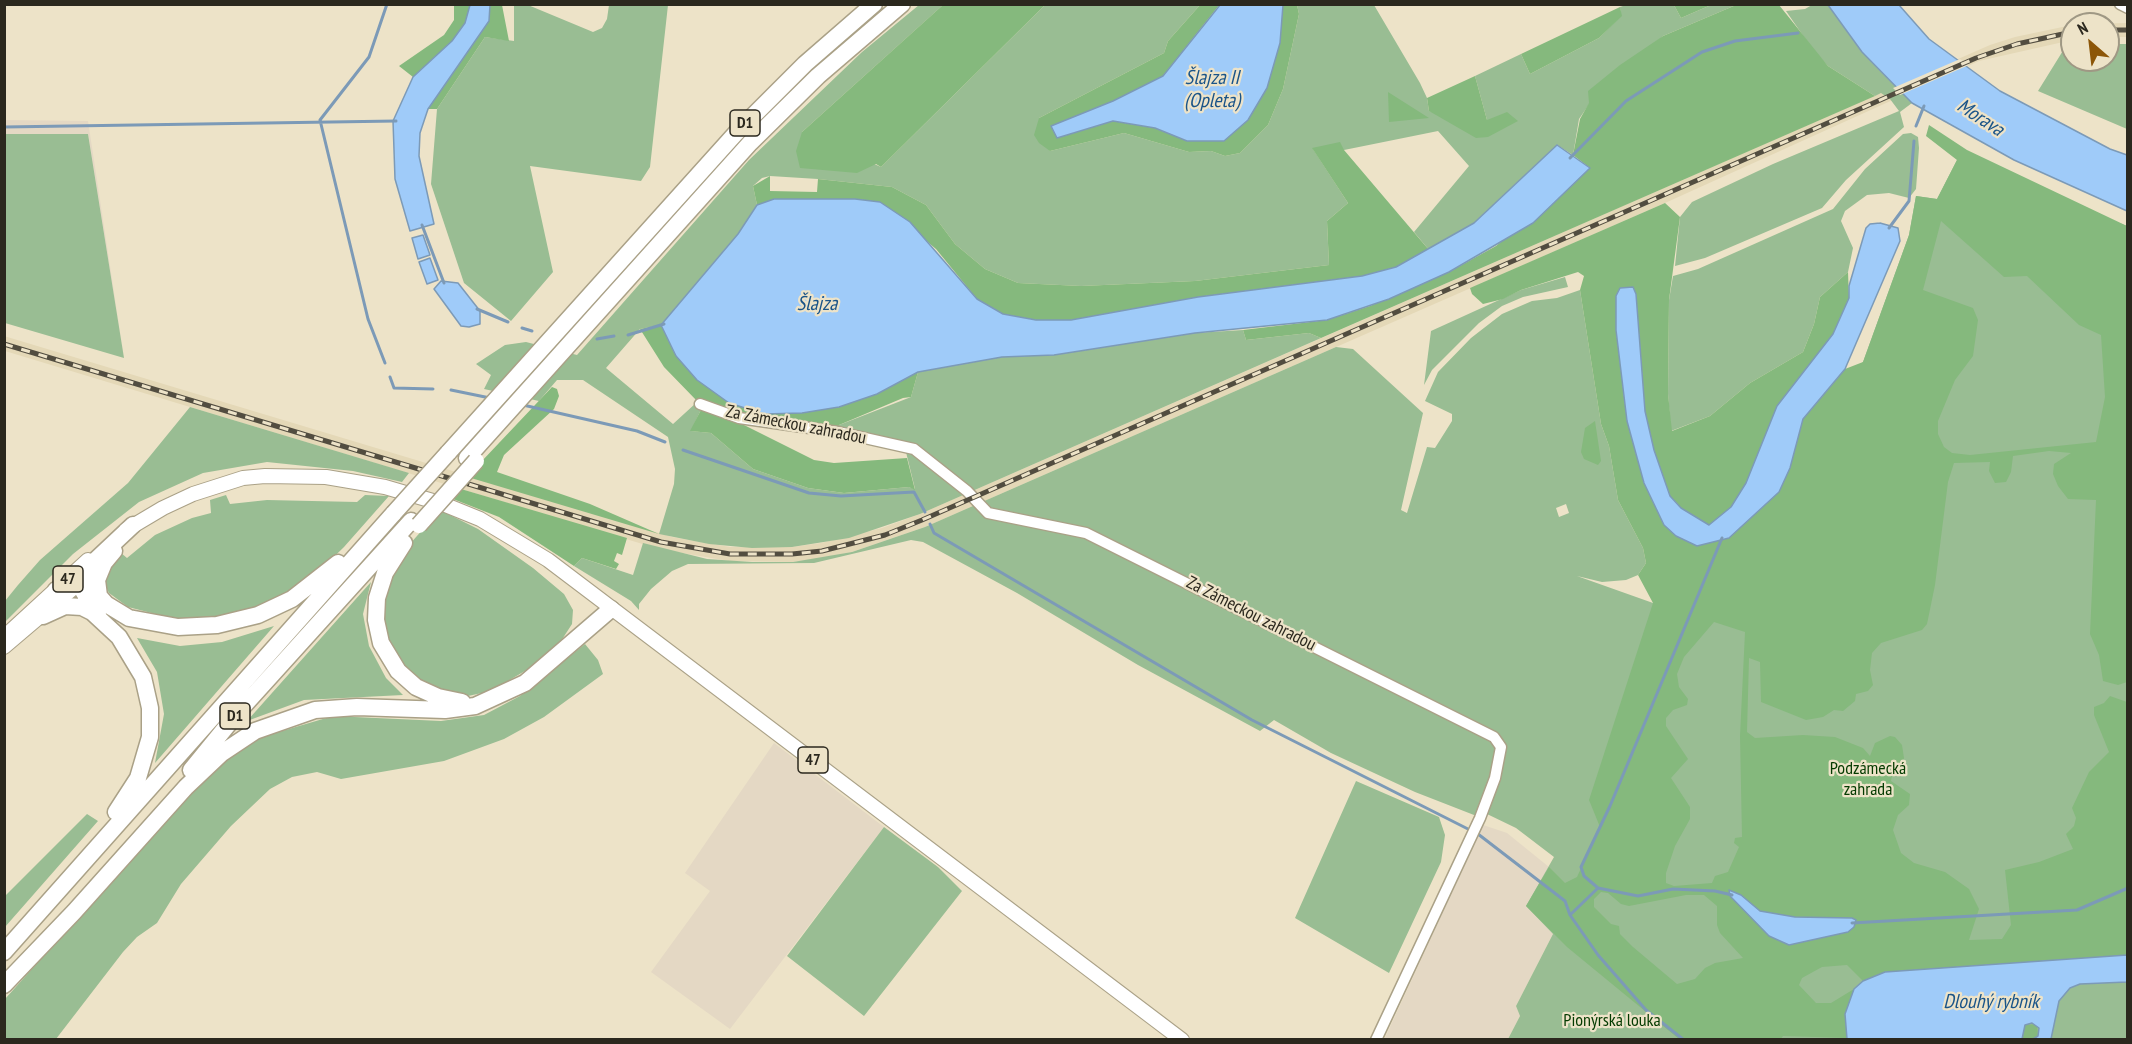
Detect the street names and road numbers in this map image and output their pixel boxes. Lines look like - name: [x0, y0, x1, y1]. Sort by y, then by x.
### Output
- road number: D1: [730, 110, 760, 136]
- street label: Za Zámeckou zahradou: [724, 401, 868, 449]
- road number: 47: [53, 566, 83, 592]
- street label: Za Zámeckou zahradou: [1183, 572, 1319, 656]
- road number: D1: [220, 703, 250, 729]
- road number: 47: [798, 747, 828, 773]

